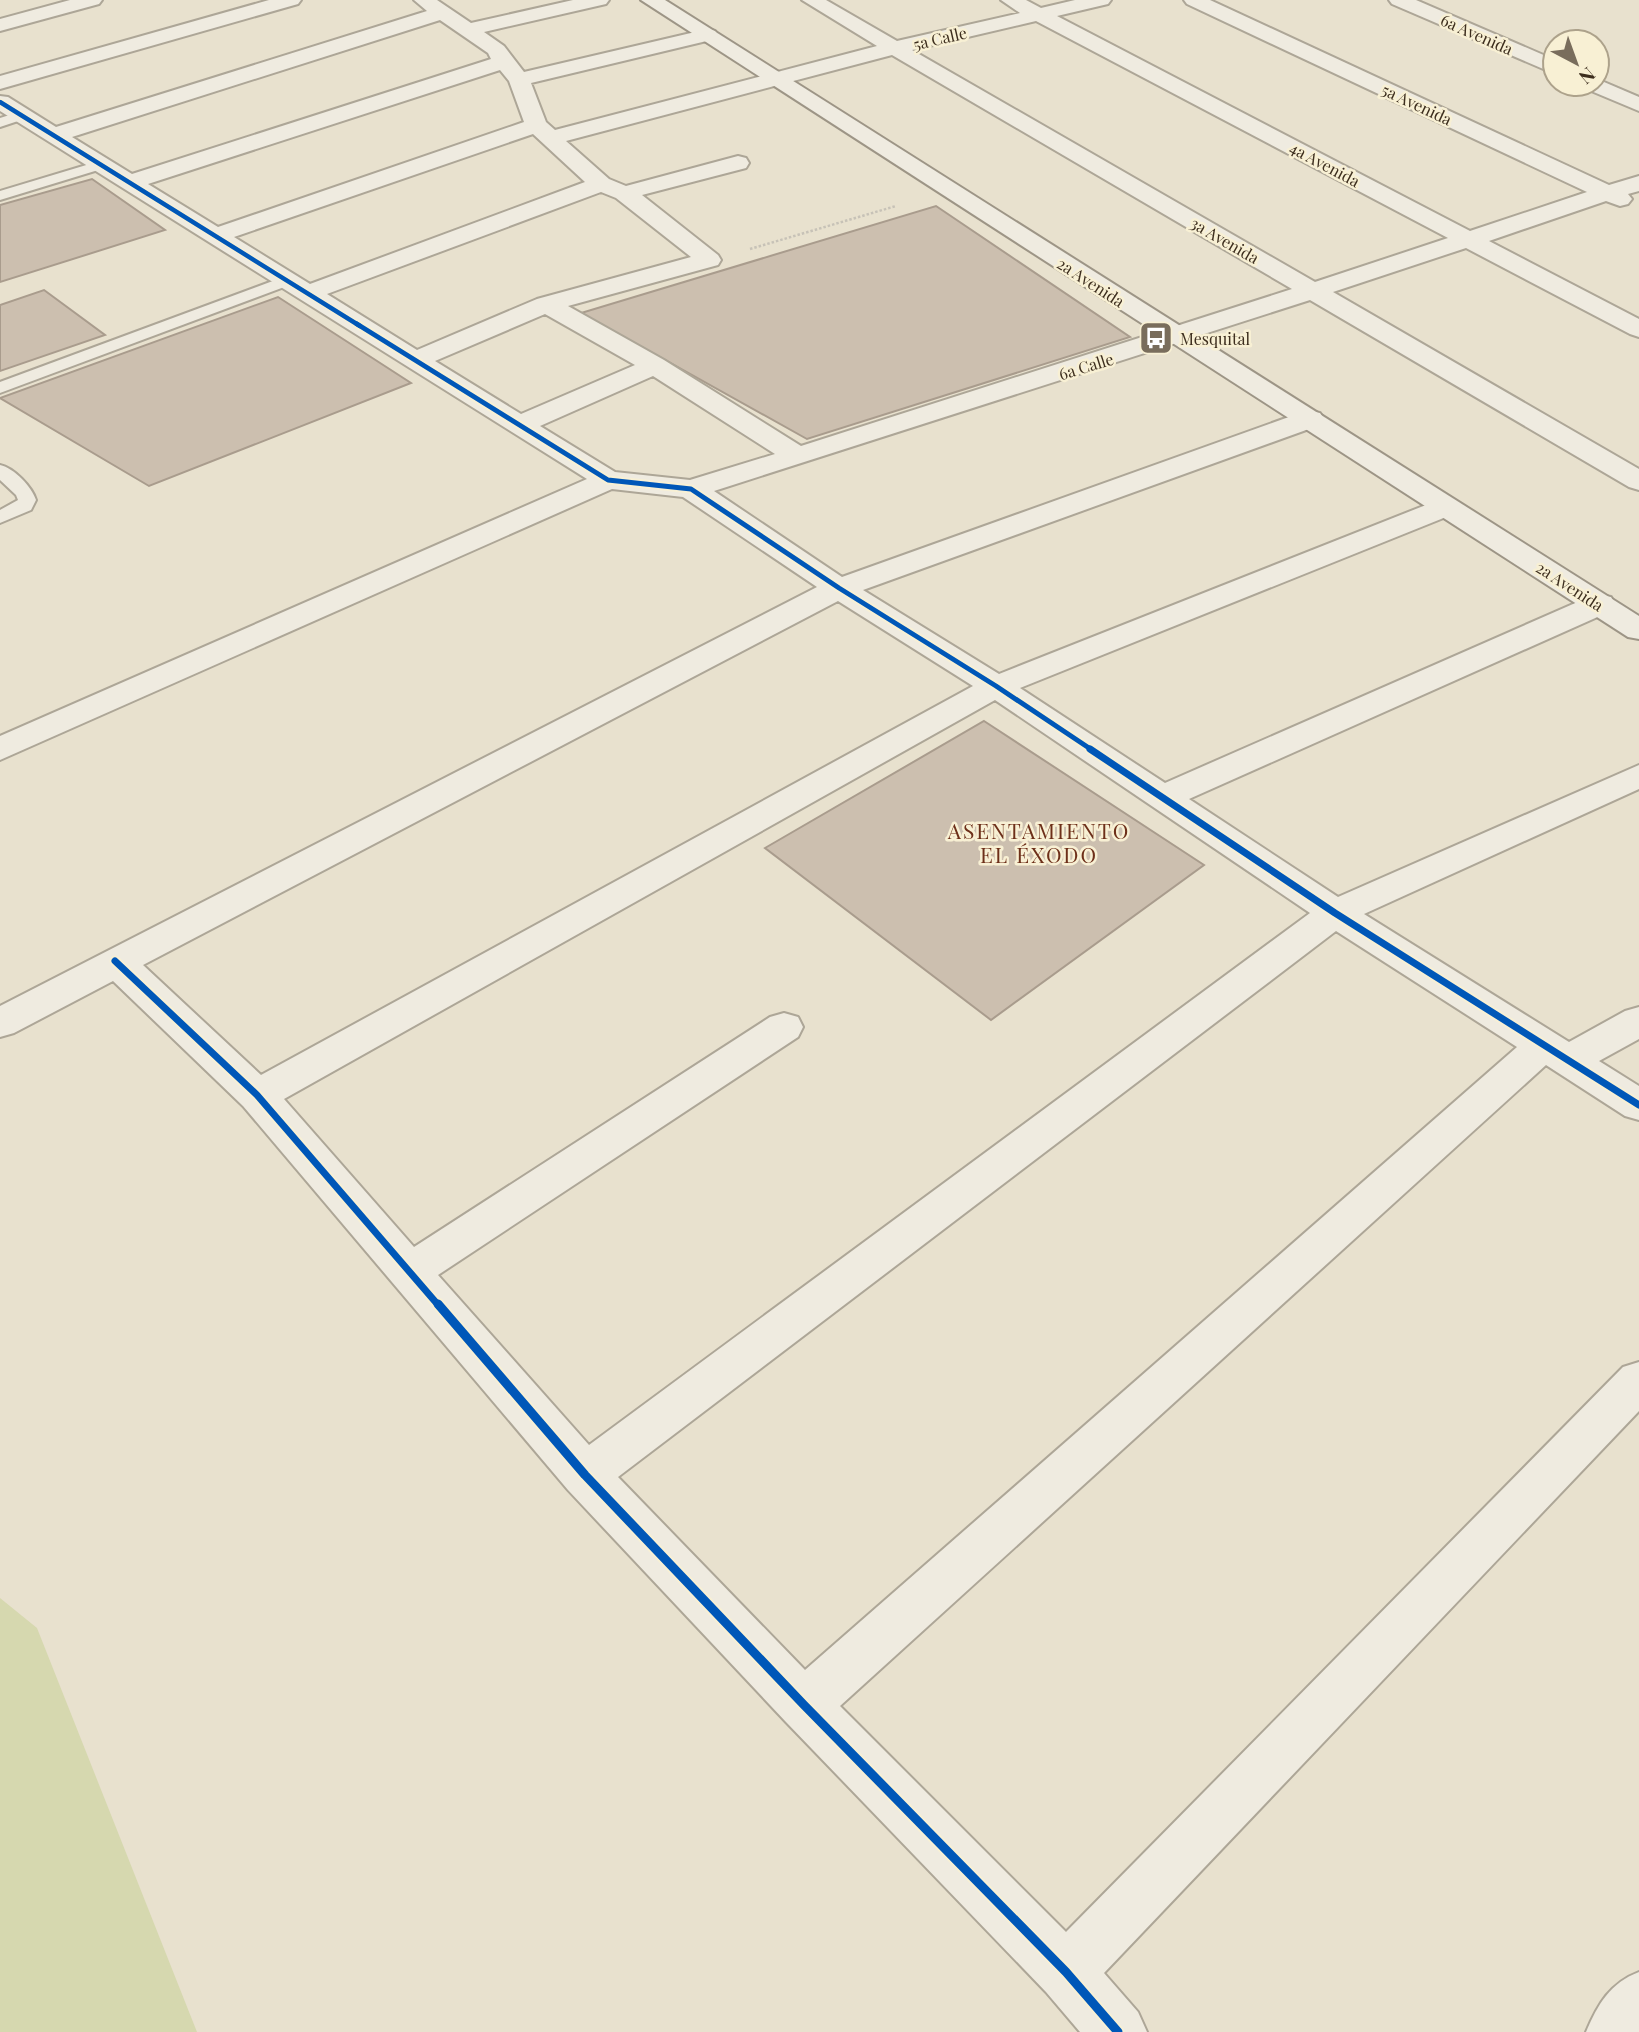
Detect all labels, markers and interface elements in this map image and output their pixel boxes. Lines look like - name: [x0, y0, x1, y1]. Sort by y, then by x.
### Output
- street label: 6a Avenida: [1438, 9, 1516, 59]
- street label: 5a Calle: [911, 22, 969, 54]
- north arrow: [1541, 28, 1611, 98]
- text: N: [1574, 62, 1602, 91]
- street label: 5a Avenida: [1378, 79, 1456, 129]
- street label: 4a Avenida: [1286, 137, 1364, 191]
- street label: 3a Avenida: [1187, 212, 1263, 268]
- street label: 2a Avenida: [1053, 252, 1129, 312]
- bus stop icon: Mesquital: [1137, 319, 1175, 357]
- place label: Mesquital: [1180, 328, 1251, 349]
- street label: 6a Calle: [1056, 348, 1116, 384]
- street label: 2a Avenida: [1532, 556, 1608, 616]
- district label: ASENTAMIENTO EL ÉXODO: [947, 816, 1130, 868]

